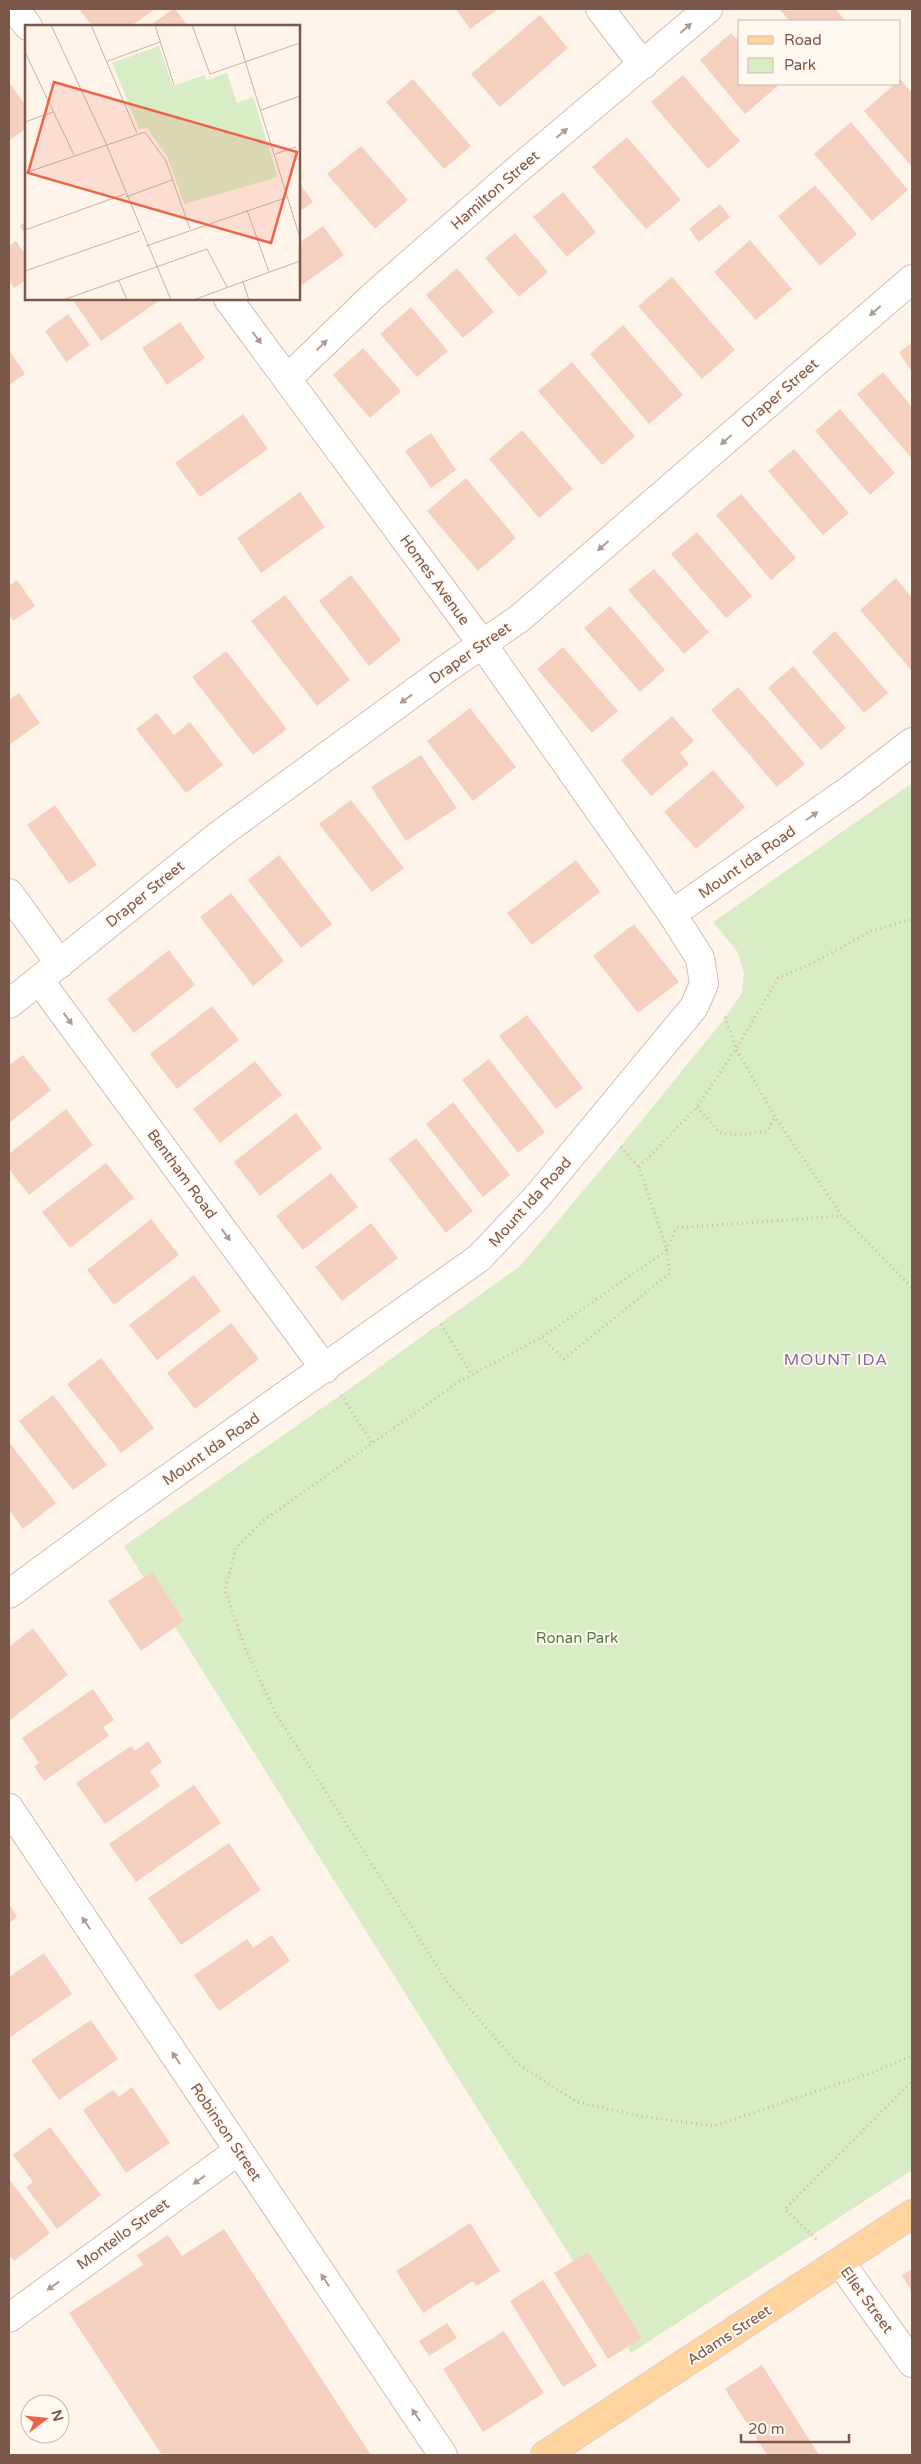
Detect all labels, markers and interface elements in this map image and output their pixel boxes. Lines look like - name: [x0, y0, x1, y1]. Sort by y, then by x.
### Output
- legend: [738, 20, 901, 85]
- one-way arrow: [679, 22, 691, 34]
- inset map: [25, 25, 300, 300]
- text: Road: [784, 31, 822, 49]
- text: Park: [784, 56, 816, 74]
- one-way arrow: [555, 127, 567, 139]
- street label: Hamilton Street: [447, 146, 543, 233]
- one-way arrow: [869, 305, 882, 316]
- one-way arrow: [252, 331, 262, 345]
- one-way arrow: [316, 339, 328, 351]
- street label: Draper Street: [738, 355, 822, 431]
- one-way arrow: [720, 434, 732, 445]
- street label: Homes Avenue: [396, 531, 474, 629]
- one-way arrow: [597, 541, 610, 552]
- street label: Draper Street: [426, 618, 515, 688]
- one-way arrow: [399, 694, 412, 704]
- one-way arrow: [805, 811, 819, 821]
- street label: Mount Ida Road: [695, 822, 799, 902]
- street label: Draper Street: [102, 857, 188, 931]
- one-way arrow: [63, 1012, 73, 1026]
- street label: Bentham Road: [143, 1126, 221, 1222]
- street label: Mount Ida Road: [485, 1153, 575, 1251]
- one-way arrow: [221, 1228, 231, 1242]
- district label: MOUNT IDA: [784, 1350, 888, 1370]
- street label: Mount Ida Road: [159, 1409, 263, 1489]
- park label: Ronan Park: [536, 1629, 618, 1647]
- one-way arrow: [81, 1916, 91, 1930]
- one-way arrow: [171, 2051, 181, 2065]
- street label: Robinson Street: [187, 2080, 266, 2185]
- one-way arrow: [193, 2174, 206, 2185]
- street label: Montello Street: [73, 2194, 173, 2274]
- street label: Ellet Street: [837, 2263, 897, 2337]
- one-way arrow: [320, 2273, 330, 2287]
- one-way arrow: [47, 2280, 60, 2291]
- street label: Adams Street: [684, 2301, 775, 2369]
- north arrow: [20, 2394, 70, 2444]
- text: N: [47, 2408, 67, 2423]
- one-way arrow: [411, 2408, 421, 2422]
- scale bar: [741, 2412, 848, 2444]
- text: 20 m: [748, 2420, 785, 2438]

